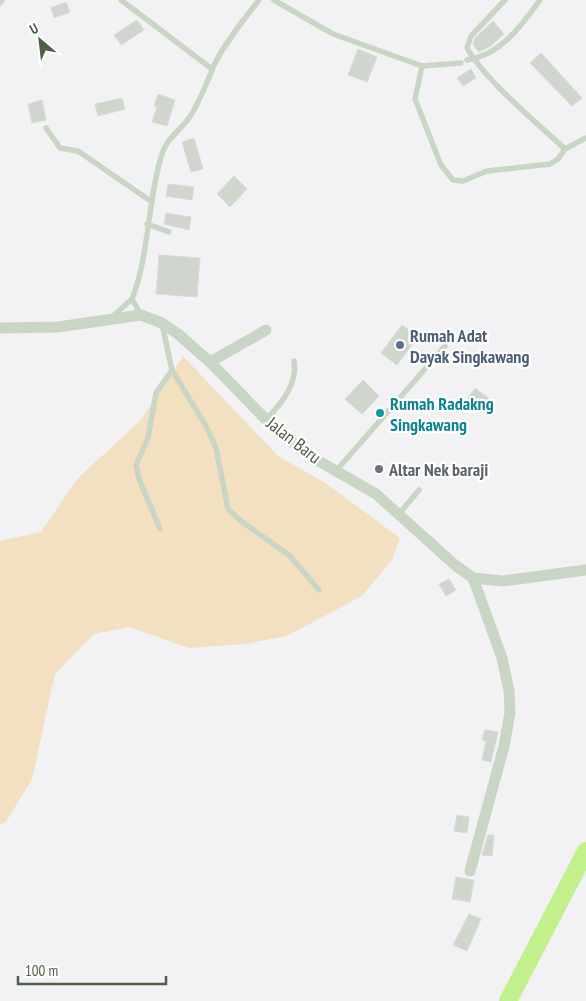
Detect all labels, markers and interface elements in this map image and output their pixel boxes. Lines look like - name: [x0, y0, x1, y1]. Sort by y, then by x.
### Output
- north arrow: [15, 15, 65, 65]
- text: U: [26, 19, 41, 38]
- place label: Rumah Adat Dayak Singkawang: [410, 324, 529, 368]
- marker: Rumah Adat Dayak Singkawang: [394, 339, 406, 351]
- place label: Rumah Radakng Singkawang: [390, 392, 494, 436]
- marker: Rumah Radakng Singkawang: [374, 407, 386, 419]
- street label: Jalan Baru: [261, 411, 326, 468]
- place label: Altar Nek baraji: [388, 458, 488, 481]
- marker: Altar Nek baraji: [373, 463, 385, 475]
- scale bar: [18, 954, 165, 986]
- text: 100 m: [25, 961, 58, 980]

